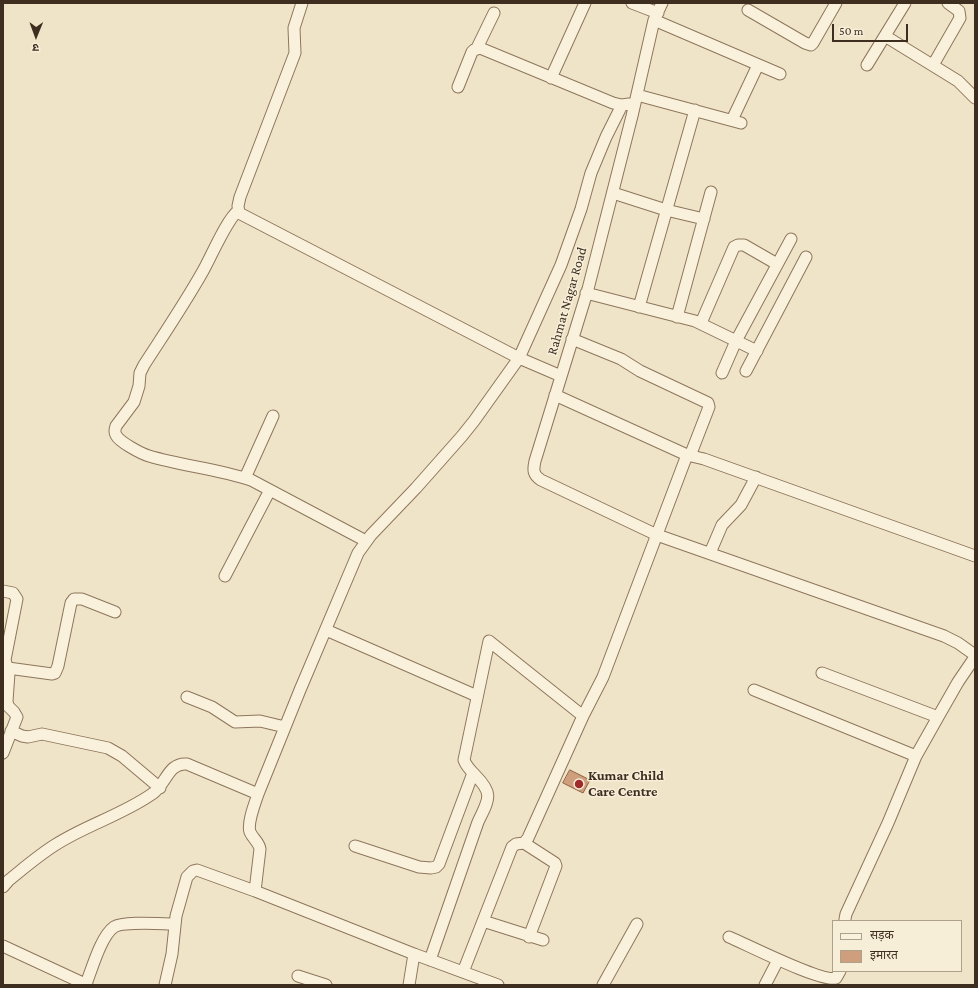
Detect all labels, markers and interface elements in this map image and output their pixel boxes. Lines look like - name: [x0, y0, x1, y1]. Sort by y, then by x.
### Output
- north arrow: [16, 16, 56, 56]
- scale bar: [834, 16, 910, 42]
- text: 50 m: [839, 24, 863, 38]
- text: उ: [32, 42, 39, 54]
- street label: Rahmat Nagar Road: [544, 245, 590, 357]
- place label: Kumar Child Care Centre: [588, 768, 664, 800]
- marker: Kumar Child Care Centre: [573, 778, 585, 790]
- legend: [832, 920, 962, 972]
- text: सड़क: [870, 928, 894, 942]
- text: इमारत: [870, 948, 898, 962]

